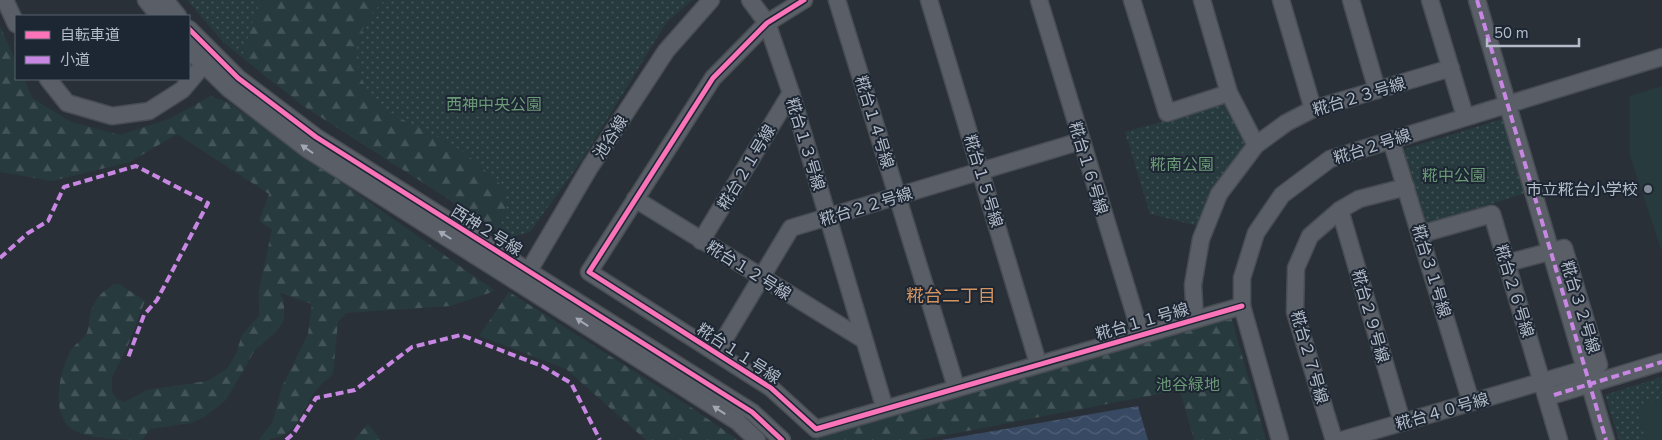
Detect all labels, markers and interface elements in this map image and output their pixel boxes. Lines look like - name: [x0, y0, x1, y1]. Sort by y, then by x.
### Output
- legend: [15, 15, 190, 80]
- scale bar: [1487, 15, 1580, 47]
- text: 50 m: [1494, 23, 1529, 43]
- text: 自転車道: [60, 25, 120, 45]
- text: 小道: [60, 50, 90, 70]
- street label: 糀台２３号線: [1310, 72, 1408, 122]
- street label: 糀台１４号線: [849, 73, 899, 171]
- park label: 西神中央公園: [446, 94, 542, 116]
- street label: 糀台１３号線: [780, 95, 830, 193]
- street label: 池谷線: [589, 111, 633, 164]
- street label: 糀台１６号線: [1063, 119, 1113, 217]
- street label: 糀台２１号線: [713, 121, 781, 214]
- street label: 糀台２号線: [1331, 124, 1414, 170]
- street label: 糀台１５号線: [958, 132, 1008, 230]
- one-way arrow: [301, 144, 314, 154]
- park label: 糀南公園: [1150, 154, 1214, 176]
- park label: 糀中公園: [1422, 165, 1486, 187]
- place label: 市立糀台小学校: [1526, 179, 1638, 201]
- street label: 糀台２２号線: [817, 182, 915, 232]
- marker: 市立糀台小学校: [1642, 183, 1654, 195]
- street label: 西神２号線: [447, 200, 526, 261]
- street label: 糀台３１号線: [1406, 222, 1456, 320]
- one-way arrow: [438, 231, 452, 240]
- street label: 糀台１２号線: [702, 236, 795, 306]
- street label: 糀台２６号線: [1489, 242, 1539, 340]
- street label: 糀台３２号線: [1555, 258, 1605, 356]
- street label: 糀台２９号線: [1346, 267, 1394, 365]
- district label: 糀台二丁目: [906, 284, 996, 308]
- street label: 糀台１１号線: [1093, 298, 1191, 346]
- street label: 糀台２７号線: [1285, 308, 1333, 406]
- one-way arrow: [576, 317, 589, 327]
- street label: 糀台１１号線: [692, 318, 785, 389]
- park label: 池谷緑地: [1156, 374, 1220, 396]
- street label: 糀台４０号線: [1393, 388, 1491, 436]
- one-way arrow: [712, 405, 726, 415]

